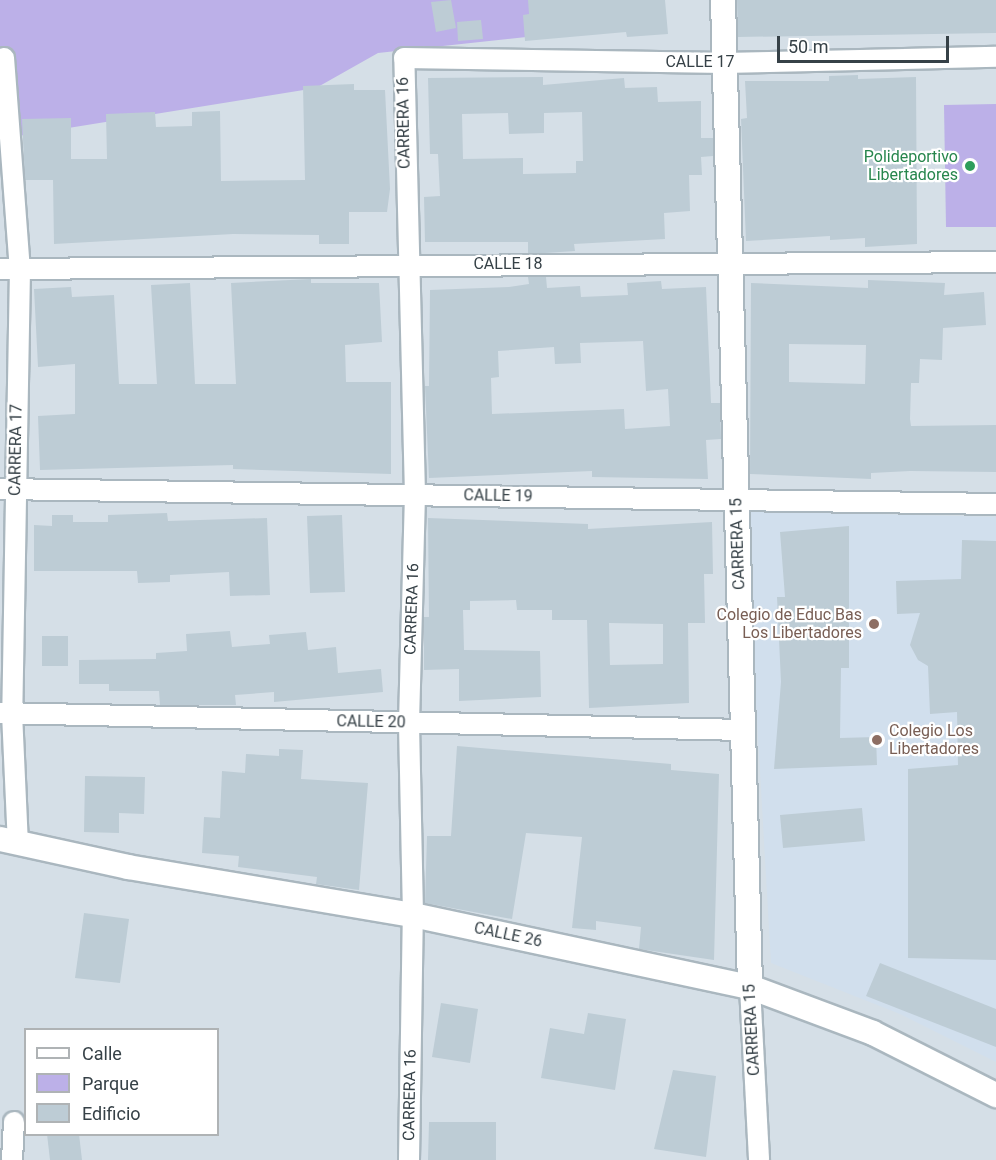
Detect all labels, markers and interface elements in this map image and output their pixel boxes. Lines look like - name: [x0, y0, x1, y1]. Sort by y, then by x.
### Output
- scale bar: [780, 24, 952, 62]
- text: 50 m: [788, 36, 828, 57]
- street label: CALLE 17: [665, 52, 735, 72]
- street label: CARRERA 16: [394, 77, 414, 169]
- place label: Polideportivo Libertadores: [864, 147, 958, 185]
- marker: Polideportivo Libertadores: [963, 159, 977, 173]
- street label: CALLE 18: [473, 254, 543, 274]
- street label: CARRERA 17: [6, 404, 26, 496]
- street label: CALLE 19: [463, 486, 533, 506]
- street label: CARRERA 15: [727, 498, 749, 590]
- street label: CARRERA 16: [401, 563, 423, 655]
- place label: Colegio de Educ Bas Los Libertadores: [717, 605, 862, 643]
- marker: Colegio de Educ Bas Los Libertadores: [867, 617, 881, 631]
- street label: CALLE 20: [336, 712, 406, 732]
- place label: Colegio Los Libertadores: [889, 721, 979, 759]
- marker: Colegio Los Libertadores: [870, 733, 884, 747]
- street label: CALLE 26: [472, 918, 544, 952]
- street label: CARRERA 15: [740, 984, 764, 1076]
- legend: [24, 1028, 219, 1136]
- text: Calle: [82, 1043, 122, 1064]
- street label: CARRERA 16: [400, 1049, 420, 1141]
- text: Parque: [82, 1073, 139, 1094]
- text: Edificio: [82, 1103, 141, 1124]

